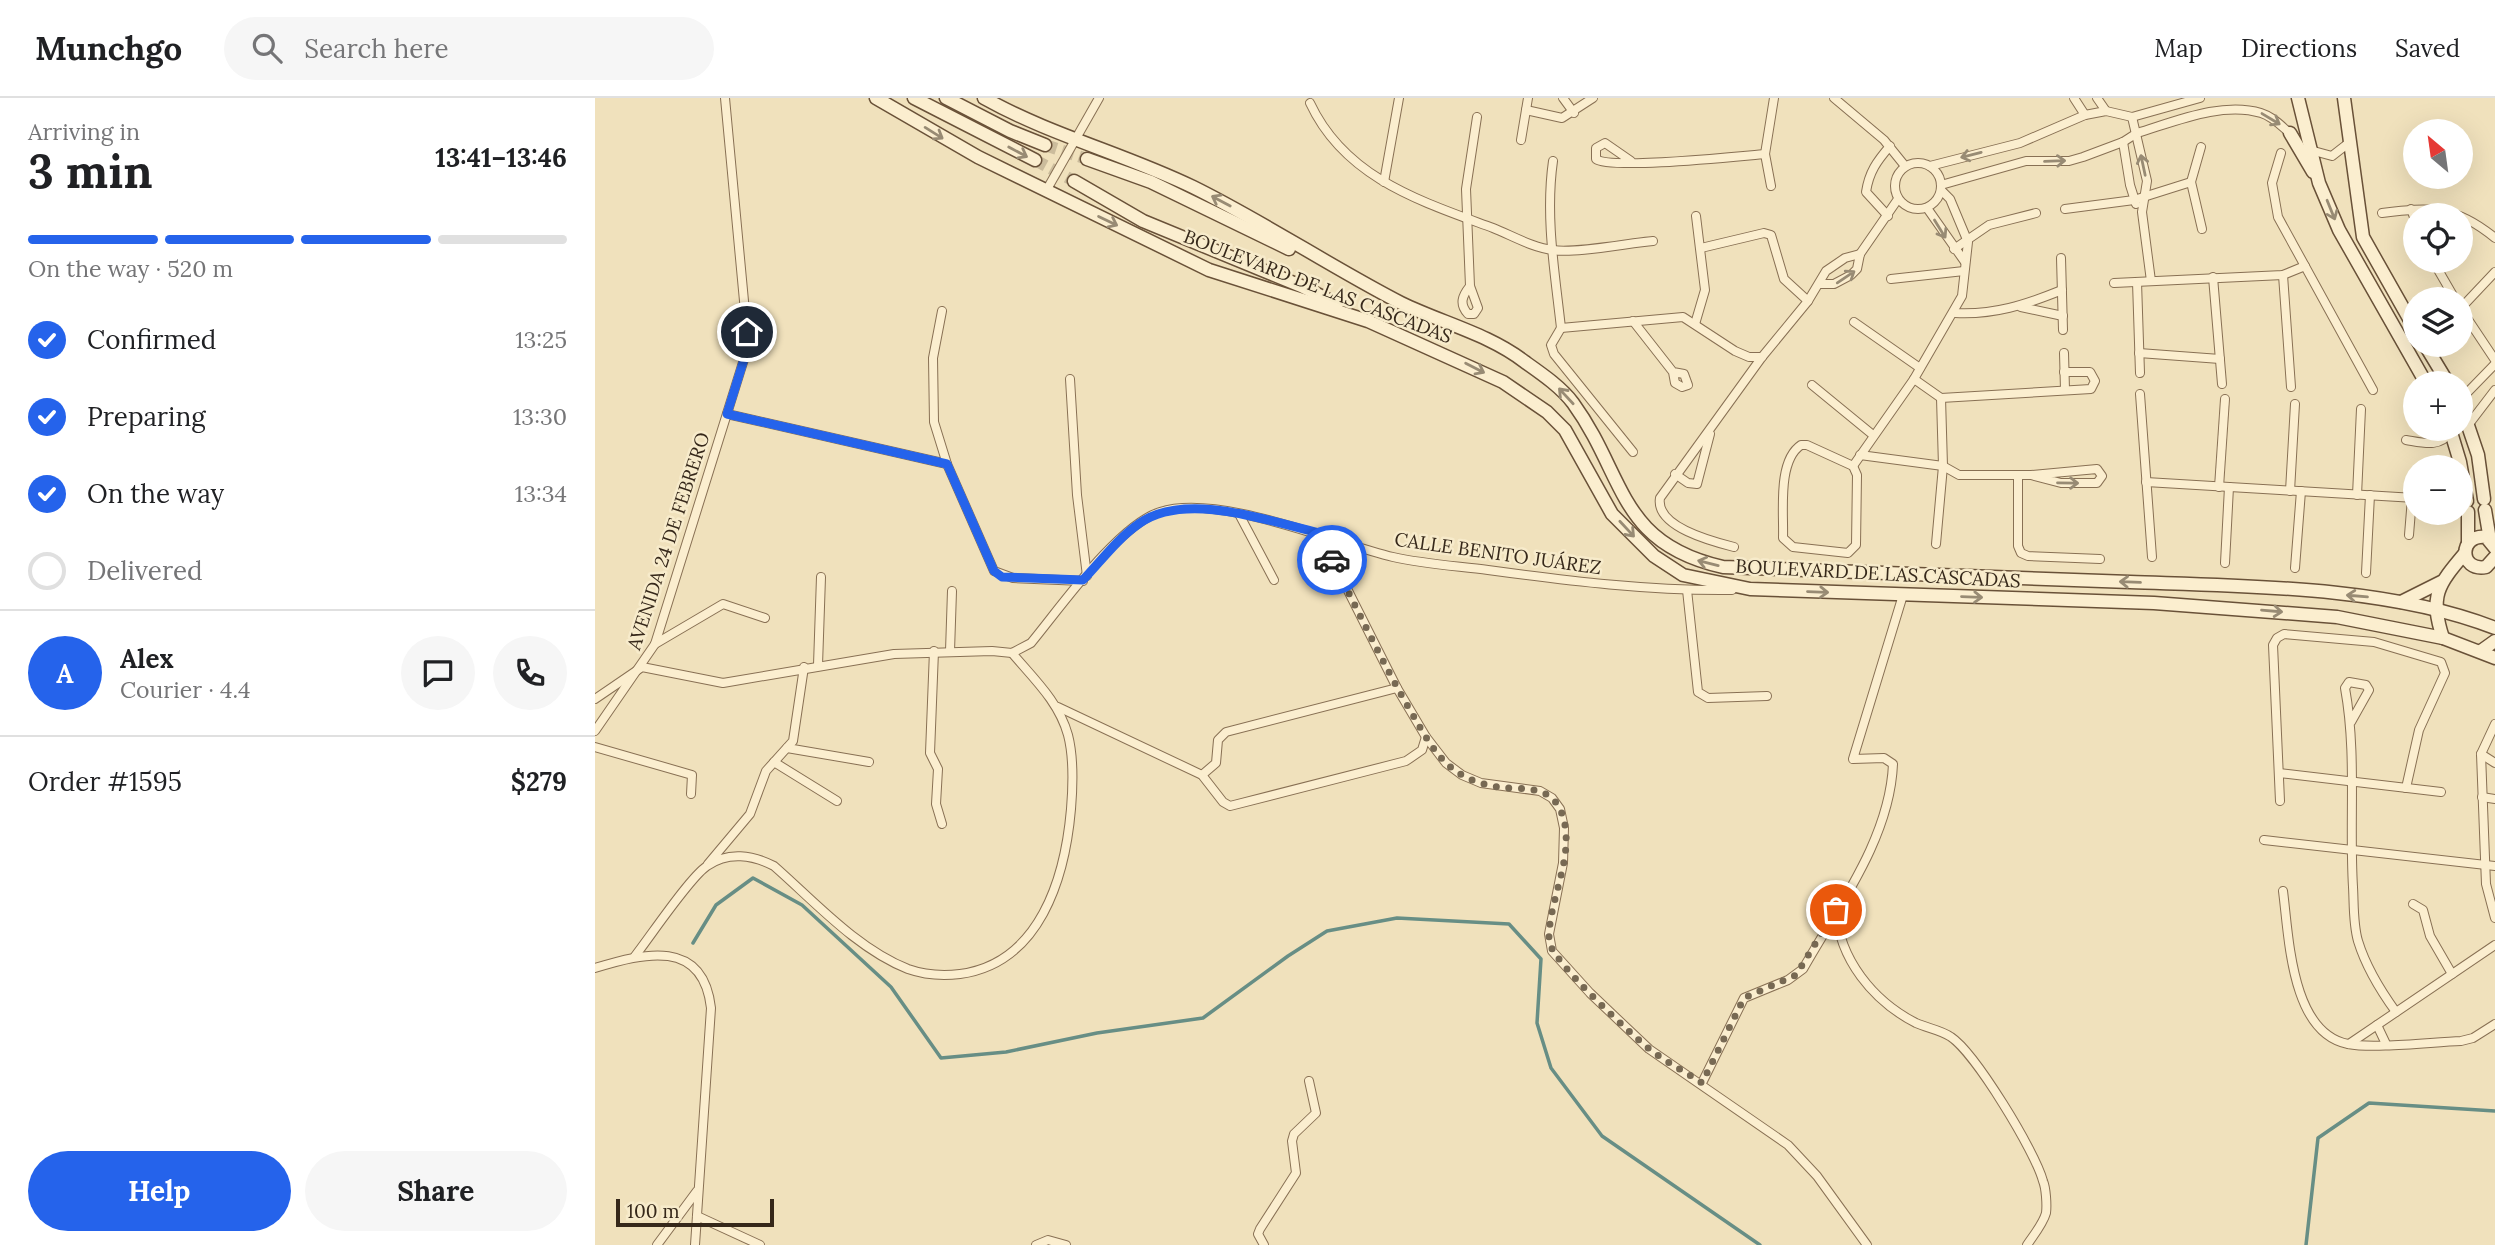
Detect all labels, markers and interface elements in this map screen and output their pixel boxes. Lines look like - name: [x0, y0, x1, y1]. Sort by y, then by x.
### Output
- search box: [224, 17, 714, 80]
- text: Munchgo: [35, 27, 182, 69]
- icon: search: [248, 29, 286, 67]
- text: Search here: [304, 32, 449, 65]
- text: Map: [2154, 33, 2203, 64]
- text: Directions: [2241, 33, 2357, 64]
- text: Saved: [2395, 33, 2460, 64]
- one-way arrow: [2261, 112, 2281, 126]
- text: Arriving in: [28, 117, 140, 146]
- north arrow: [2403, 119, 2473, 189]
- map controls: [2403, 119, 2473, 525]
- one-way arrow: [924, 127, 944, 141]
- text: 13:41–13:46: [435, 141, 567, 174]
- text: 3 min: [28, 142, 153, 201]
- one-way arrow: [1007, 145, 1028, 159]
- one-way arrow: [1960, 149, 1982, 162]
- one-way arrow: [2043, 154, 2066, 168]
- one-way arrow: [2136, 154, 2150, 177]
- one-way arrow: [1211, 194, 1232, 208]
- one-way arrow: [2325, 199, 2338, 220]
- button: locate: [2403, 203, 2473, 273]
- one-way arrow: [1097, 215, 1118, 228]
- one-way arrow: [1933, 218, 1947, 238]
- street label: BOULEVARD DE LAS CASCADAS: [1180, 224, 1456, 348]
- text: On the way · 520 m: [28, 254, 233, 283]
- one-way arrow: [1836, 269, 1855, 284]
- button: layers: [2403, 287, 2473, 357]
- pin: [717, 302, 777, 362]
- icon: home: [728, 313, 766, 351]
- icon: check: [28, 321, 66, 359]
- text: Confirmed: [87, 323, 216, 356]
- text: 13:25: [515, 325, 567, 354]
- one-way arrow: [1464, 361, 1485, 375]
- button: +: [2403, 371, 2473, 441]
- one-way arrow: [1557, 388, 1574, 405]
- icon: check: [28, 398, 66, 436]
- text: Preparing: [87, 400, 206, 433]
- text: 13:30: [513, 402, 567, 431]
- street label: AVENIDA 24 DE FEBRERO: [621, 429, 715, 654]
- button: −: [2403, 455, 2473, 525]
- icon: check: [28, 475, 66, 513]
- one-way arrow: [2056, 476, 2079, 489]
- text: On the way: [87, 477, 224, 510]
- text: 13:34: [515, 479, 567, 508]
- one-way arrow: [1618, 521, 1635, 538]
- courier: [1297, 525, 1367, 595]
- street label: CALLE BENITO JUÁREZ: [1393, 527, 1603, 579]
- icon: car: [1313, 541, 1351, 579]
- text: Delivered: [87, 554, 203, 587]
- street label: BOULEVARD DE LAS CASCADAS: [1735, 554, 2021, 592]
- one-way arrow: [1697, 556, 1720, 569]
- one-way arrow: [2119, 575, 2142, 588]
- one-way arrow: [1806, 586, 1829, 599]
- one-way arrow: [2347, 589, 2369, 602]
- one-way arrow: [1960, 591, 1983, 604]
- one-way arrow: [2261, 605, 2283, 618]
- button: chat: [401, 636, 475, 710]
- button: phone: [493, 636, 567, 710]
- text: Alex: [120, 642, 174, 675]
- text: A: [56, 657, 74, 690]
- text: Courier · 4.4: [120, 675, 251, 704]
- text: Order #1595: [28, 765, 182, 798]
- text: $279: [511, 765, 567, 798]
- pin: [1806, 880, 1866, 940]
- icon: bag: [1817, 891, 1855, 929]
- button: Help: [28, 1151, 291, 1231]
- button: Share: [305, 1151, 567, 1231]
- scale bar: [616, 1196, 773, 1228]
- text: 100 m: [627, 1199, 680, 1223]

